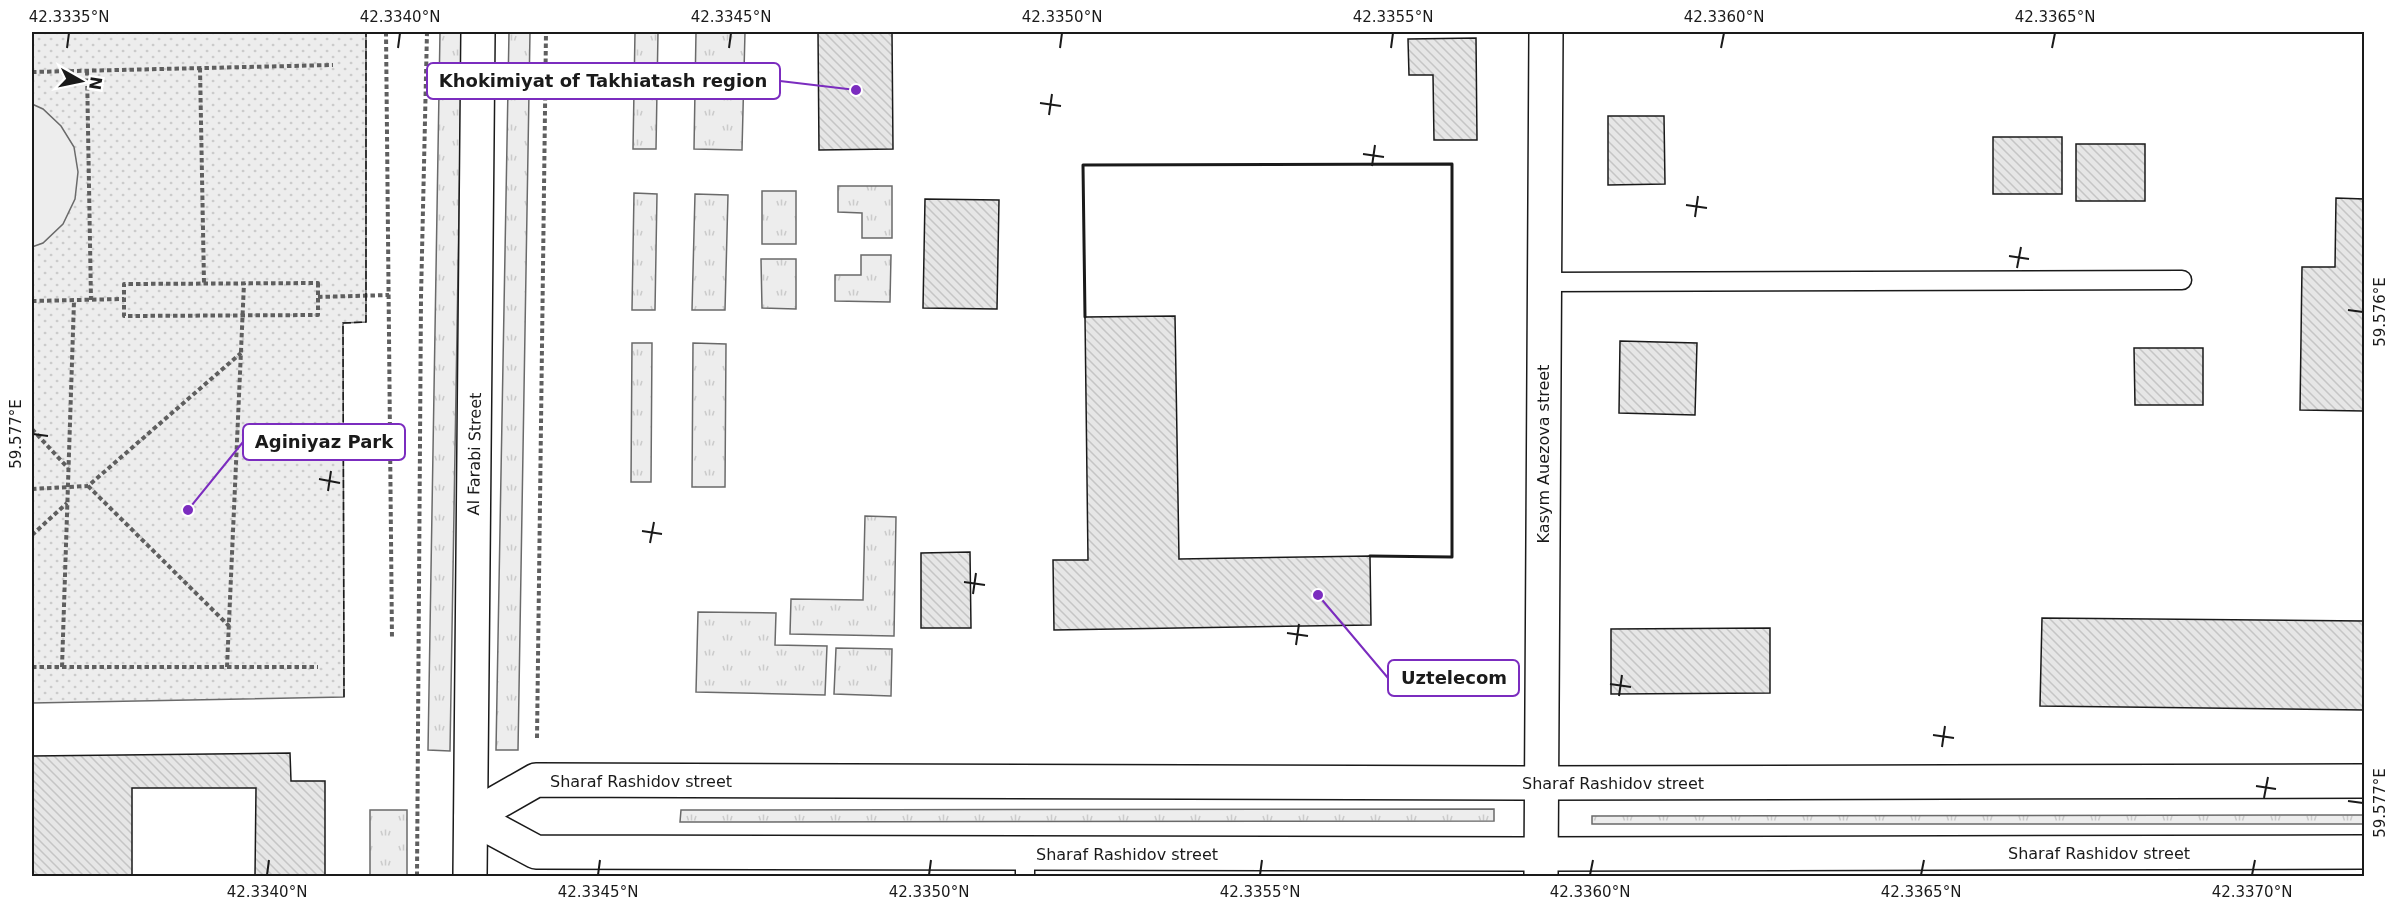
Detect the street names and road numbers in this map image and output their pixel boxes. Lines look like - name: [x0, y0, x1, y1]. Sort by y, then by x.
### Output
- street label: Kasym Auezova street: [1534, 365, 1553, 543]
- street label: Al Farabi Street: [464, 393, 485, 516]
- street label: Sharaf Rashidov street: [550, 772, 732, 791]
- street label: Sharaf Rashidov street: [1522, 774, 1704, 793]
- street label: Sharaf Rashidov street: [2008, 844, 2190, 863]
- street label: Sharaf Rashidov street: [1036, 845, 1218, 864]

